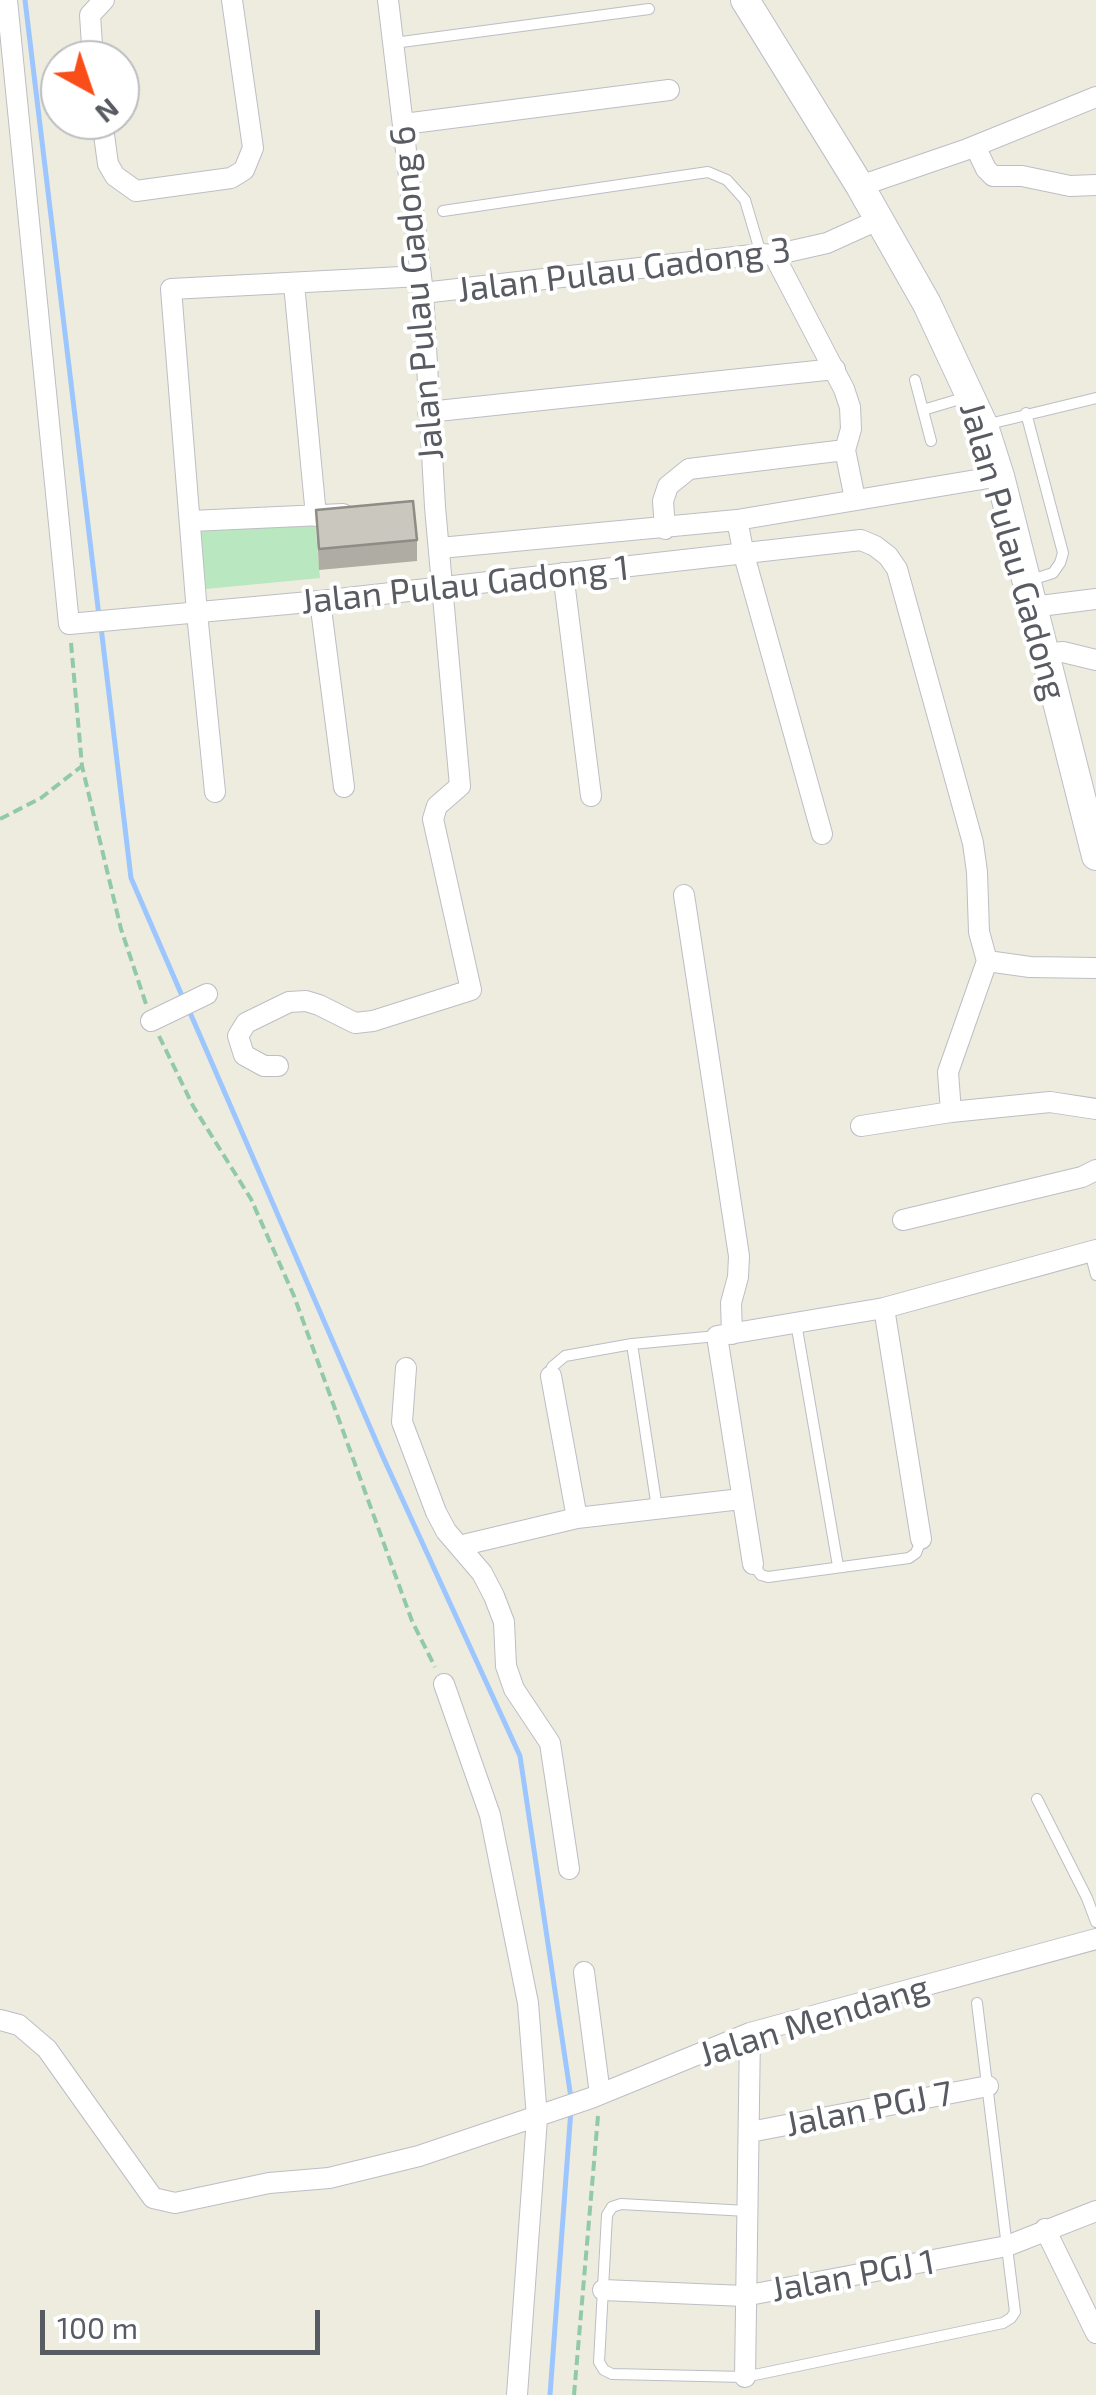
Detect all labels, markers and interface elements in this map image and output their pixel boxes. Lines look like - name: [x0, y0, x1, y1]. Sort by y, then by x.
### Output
- north arrow: [40, 40, 140, 140]
- text: N: [89, 92, 127, 131]
- street label: Jalan Pulau Gadong 6: [381, 124, 453, 462]
- street label: Jalan Pulau Gadong 3: [455, 229, 793, 311]
- street label: Jalan Pulau Gadong: [950, 397, 1076, 705]
- street label: Jalan Pulau Gadong 1: [299, 547, 631, 623]
- street label: Jalan Mendang: [694, 1966, 934, 2076]
- street label: Jalan PGJ 7: [782, 2072, 956, 2146]
- street label: Jalan PGJ 1: [768, 2241, 938, 2311]
- scale bar: [45, 2290, 325, 2352]
- text: 100 m: [57, 2309, 138, 2345]

